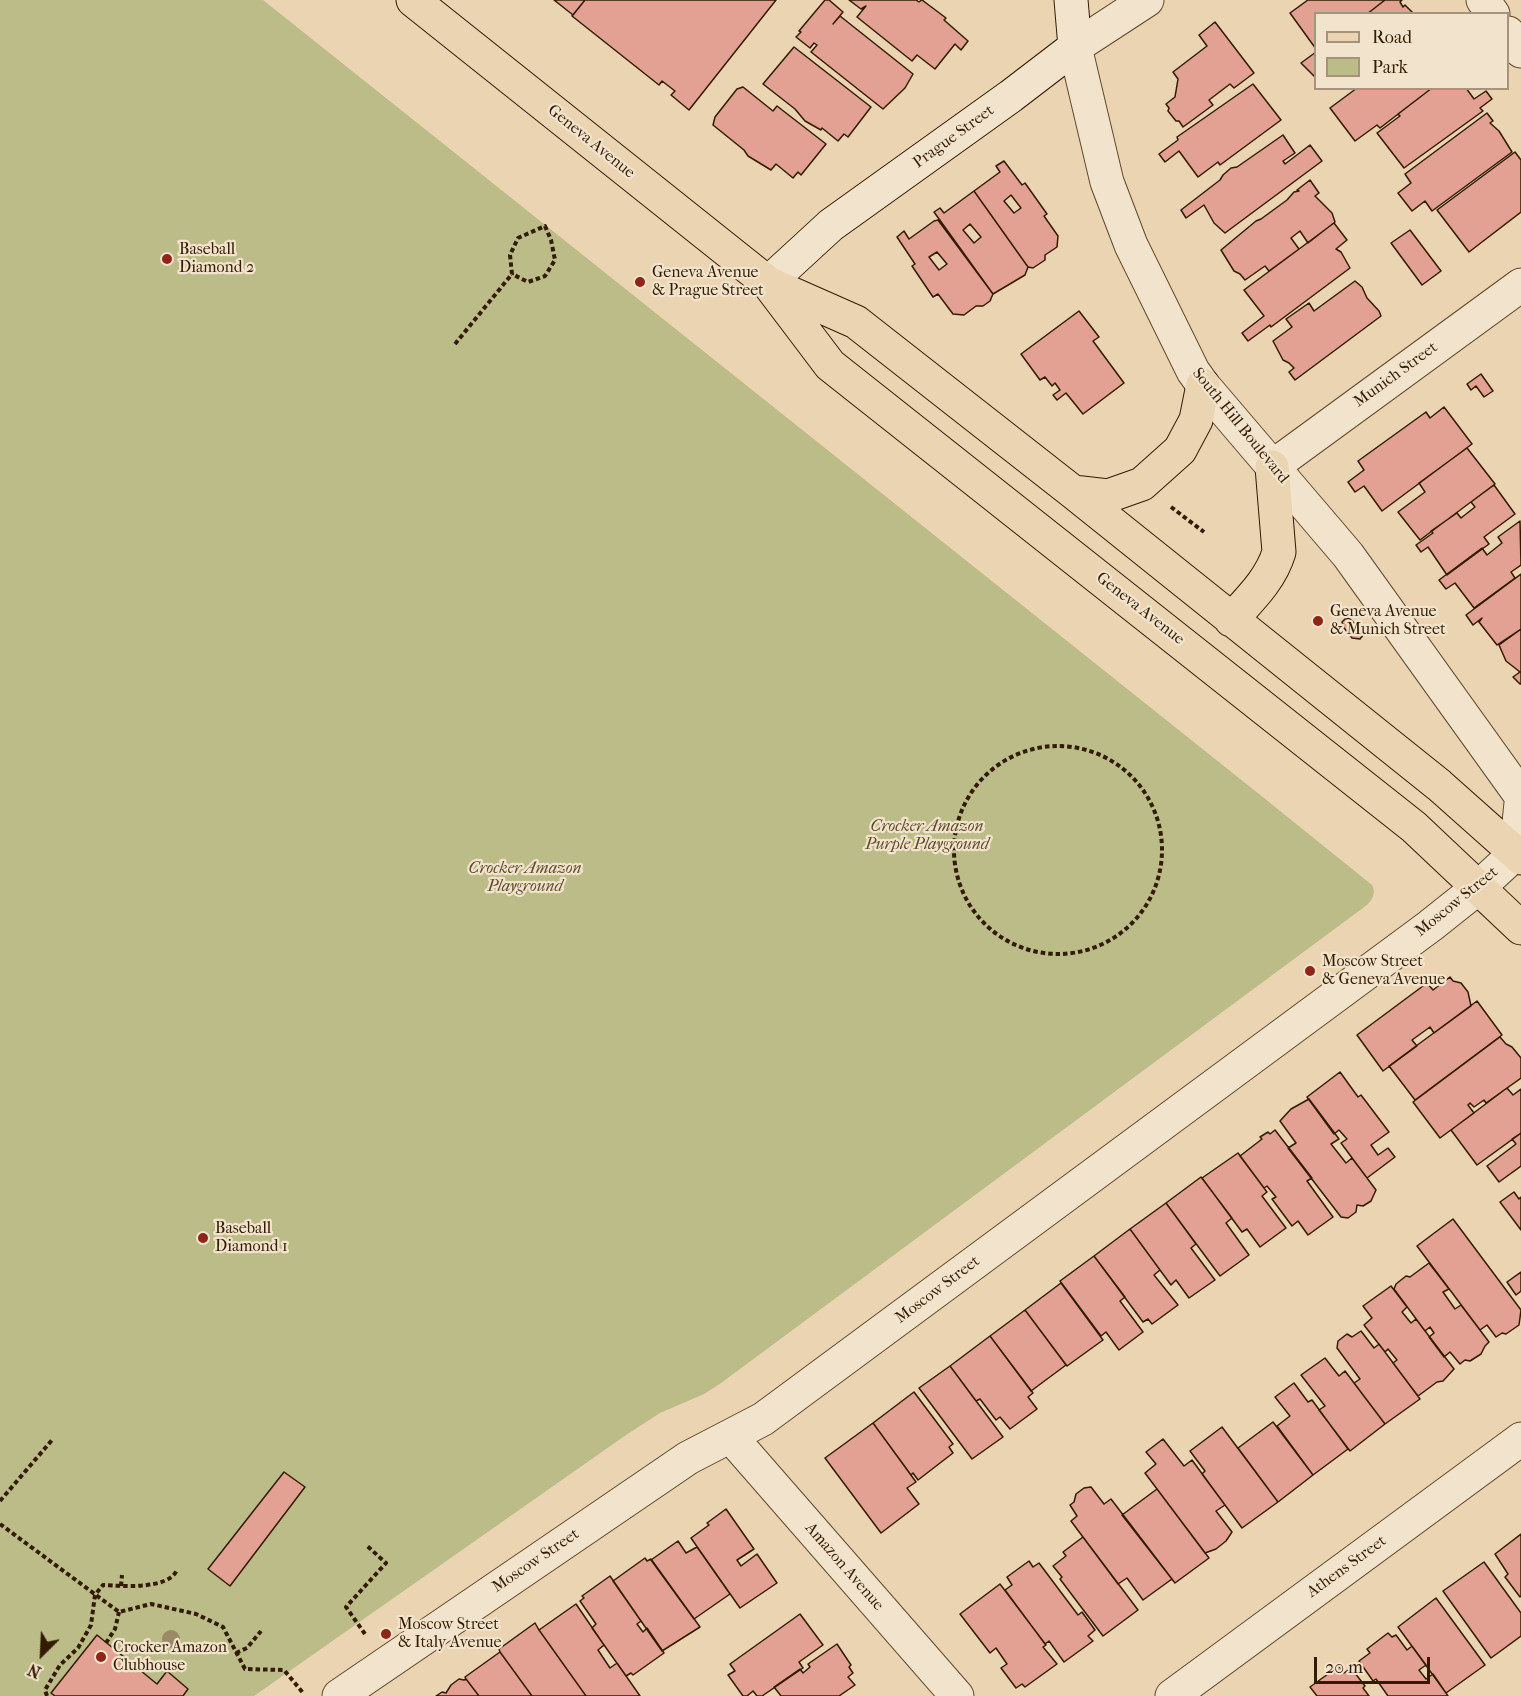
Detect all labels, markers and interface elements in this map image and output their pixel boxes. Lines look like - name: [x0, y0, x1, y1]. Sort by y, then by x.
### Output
- legend: [1314, 12, 1509, 90]
- text: Road: [1372, 27, 1412, 48]
- text: Park: [1372, 57, 1408, 78]
- street label: Geneva Avenue: [544, 101, 638, 183]
- street label: Prague Street: [910, 101, 998, 173]
- place label: Baseball Diamond 2: [179, 240, 254, 278]
- marker: Baseball Diamond 2: [160, 252, 174, 266]
- place label: Geneva Avenue & Prague Street: [652, 263, 764, 301]
- marker: Geneva Avenue & Prague Street: [633, 275, 647, 289]
- street label: Munich Street: [1350, 338, 1442, 412]
- street label: South Hill Boulevard: [1188, 364, 1292, 488]
- street label: Geneva Avenue: [1092, 569, 1188, 649]
- place label: Geneva Avenue & Munich Street: [1330, 602, 1446, 640]
- marker: Geneva Avenue & Munich Street: [1311, 614, 1325, 628]
- park label: Crocker Amazon Purple Playground: [865, 817, 989, 855]
- park label: Crocker Amazon Playground: [468, 859, 582, 897]
- street label: Moscow Street: [1412, 863, 1502, 941]
- place label: Moscow Street & Geneva Avenue: [1322, 952, 1445, 990]
- marker: Moscow Street & Geneva Avenue: [1303, 964, 1317, 978]
- place label: Baseball Diamond 1: [215, 1219, 288, 1257]
- marker: Baseball Diamond 1: [196, 1231, 210, 1245]
- street label: Moscow Street: [892, 1252, 984, 1328]
- street label: Amazon Avenue: [800, 1519, 888, 1615]
- street label: Moscow Street: [489, 1525, 583, 1597]
- street label: Athens Street: [1303, 1532, 1391, 1602]
- place label: Moscow Street & Italy Avenue: [398, 1615, 501, 1653]
- north arrow: [12, 1624, 72, 1684]
- marker: Moscow Street & Italy Avenue: [379, 1627, 393, 1641]
- place label: Crocker Amazon Clubhouse: [113, 1638, 227, 1676]
- scale bar: [1317, 1645, 1432, 1683]
- marker: Crocker Amazon Clubhouse: [94, 1650, 108, 1664]
- text: 20 m: [1325, 1657, 1363, 1678]
- text: N: [25, 1660, 44, 1682]

